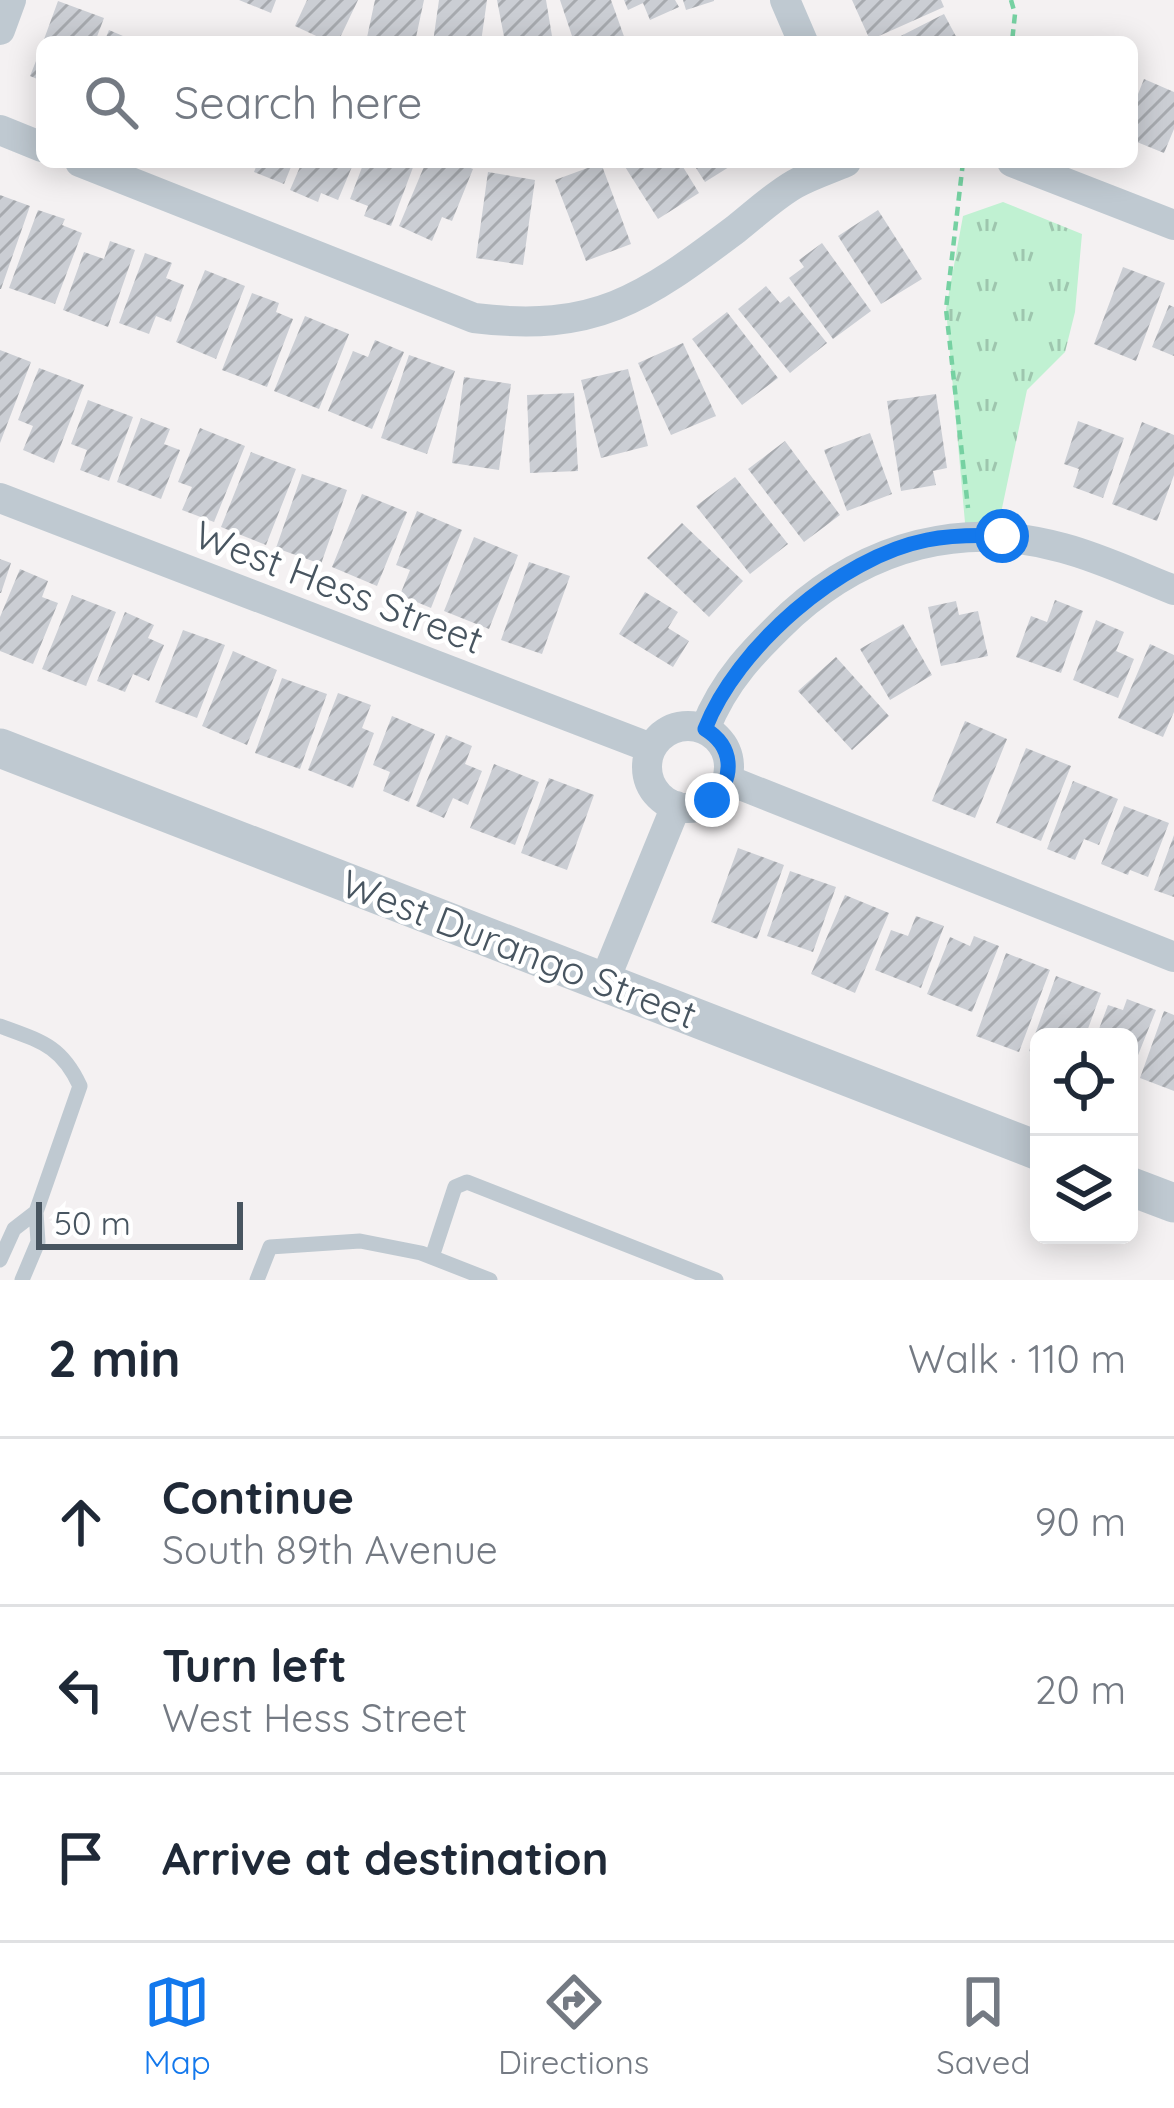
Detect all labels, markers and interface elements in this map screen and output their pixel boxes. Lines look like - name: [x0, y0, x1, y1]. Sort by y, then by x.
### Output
- search box: [36, 36, 1138, 168]
- icon: search: [78, 69, 144, 135]
- text: Search here: [174, 74, 422, 130]
- street label: West Hess Street: [188, 509, 490, 664]
- route start: [975, 509, 1029, 563]
- route end: [685, 773, 739, 827]
- street label: West Durango Street: [335, 858, 704, 1039]
- map controls: [1030, 1028, 1138, 1244]
- button: locate: [1030, 1028, 1138, 1136]
- button: layers: [1030, 1136, 1138, 1244]
- scale bar: [36, 1196, 243, 1249]
- text: 50 m: [54, 1202, 131, 1243]
- text: 2 min: [48, 1326, 181, 1390]
- text: Walk · 110 m: [908, 1334, 1126, 1383]
- text: Continue: [162, 1469, 354, 1525]
- icon: ahead: [48, 1489, 114, 1555]
- text: 90 m: [1035, 1497, 1126, 1546]
- text: South 89th Avenue: [162, 1525, 498, 1574]
- text: Turn left: [162, 1637, 347, 1693]
- icon: left: [48, 1657, 114, 1723]
- text: 20 m: [1035, 1665, 1126, 1714]
- text: West Hess Street: [162, 1693, 467, 1742]
- icon: arrive: [48, 1825, 114, 1891]
- text: Arrive at destination: [162, 1830, 608, 1886]
- tab: Map: [144, 1969, 211, 2082]
- tab: Directions: [498, 1969, 649, 2082]
- tab: Saved: [936, 1969, 1030, 2082]

